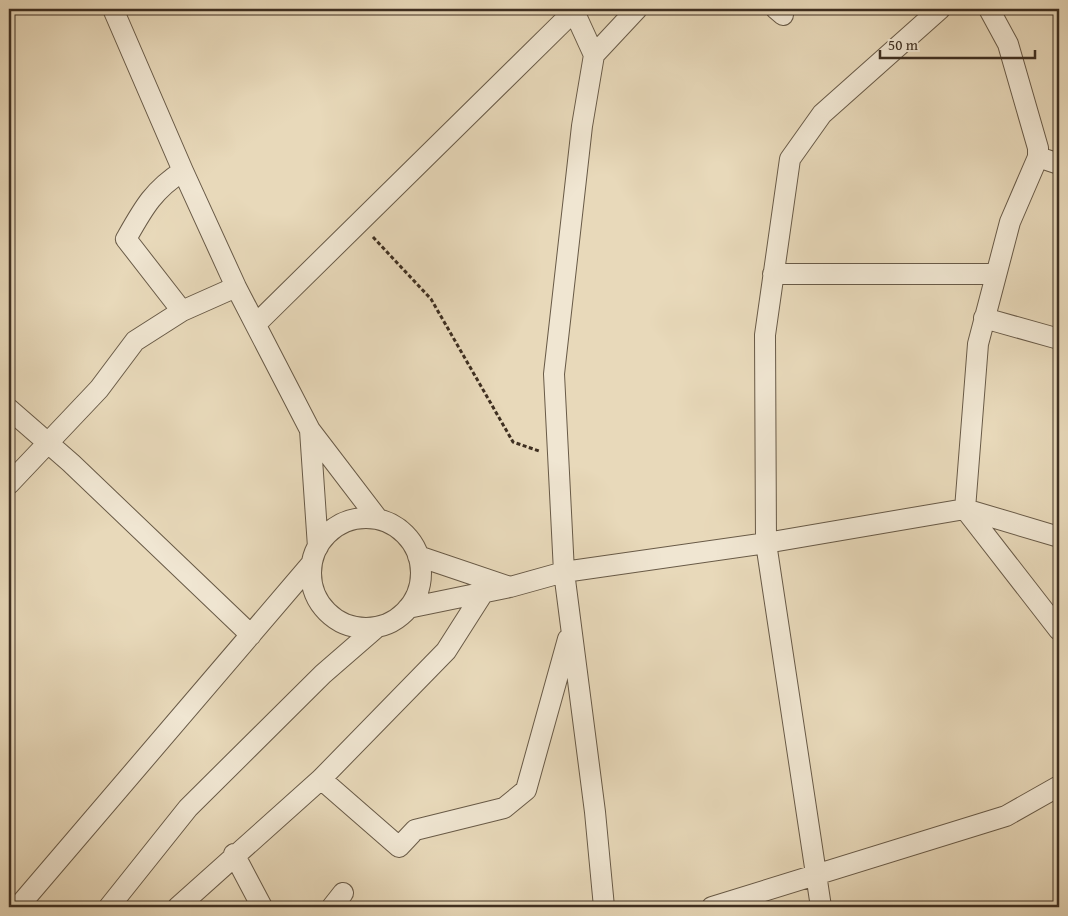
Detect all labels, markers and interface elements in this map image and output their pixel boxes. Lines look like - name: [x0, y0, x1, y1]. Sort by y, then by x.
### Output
- scale bar: [880, 28, 1036, 60]
- text: 50 m: [888, 34, 919, 55]

